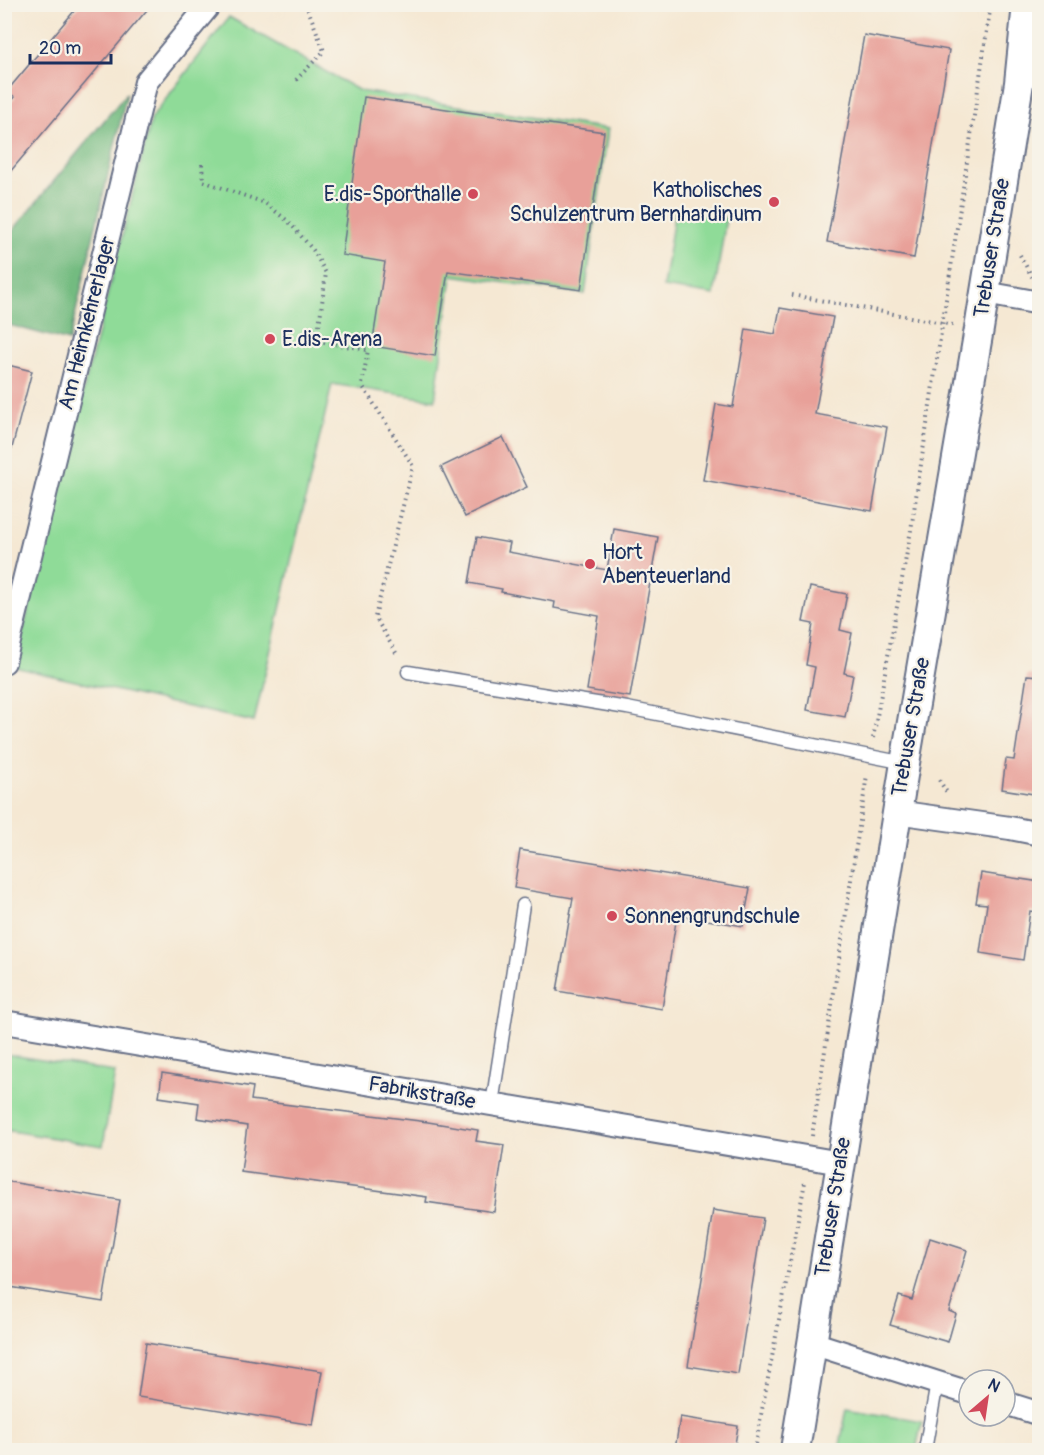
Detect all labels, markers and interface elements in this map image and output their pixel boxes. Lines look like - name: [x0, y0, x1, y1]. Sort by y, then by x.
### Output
- scale bar: [30, 27, 111, 65]
- text: 20 m: [39, 37, 81, 60]
- street label: Trebuser Straße: [968, 176, 1016, 320]
- place label: Katholisches Schulzentrum Bernhardinum: [509, 177, 763, 228]
- place label: E.dis-Sporthalle: [324, 181, 462, 208]
- marker: E.dis-Sporthalle: [466, 187, 480, 201]
- marker: Katholisches Schulzentrum Bernhardinum: [767, 195, 781, 209]
- street label: Am Heimkehrerlager: [52, 233, 122, 413]
- place label: E.dis-Arena: [282, 326, 382, 353]
- marker: E.dis-Arena: [263, 332, 277, 346]
- place label: Hort Abenteuerland: [602, 539, 731, 590]
- marker: Hort Abenteuerland: [583, 557, 597, 571]
- street label: Trebuser Straße: [885, 655, 937, 799]
- place label: Sonnengrundschule: [624, 903, 800, 930]
- marker: Sonnengrundschule: [605, 909, 619, 923]
- street label: Fabrikstraße: [366, 1070, 478, 1116]
- street label: Trebuser Straße: [809, 1135, 857, 1279]
- north arrow: [957, 1368, 1017, 1428]
- text: N: [984, 1374, 1004, 1397]

